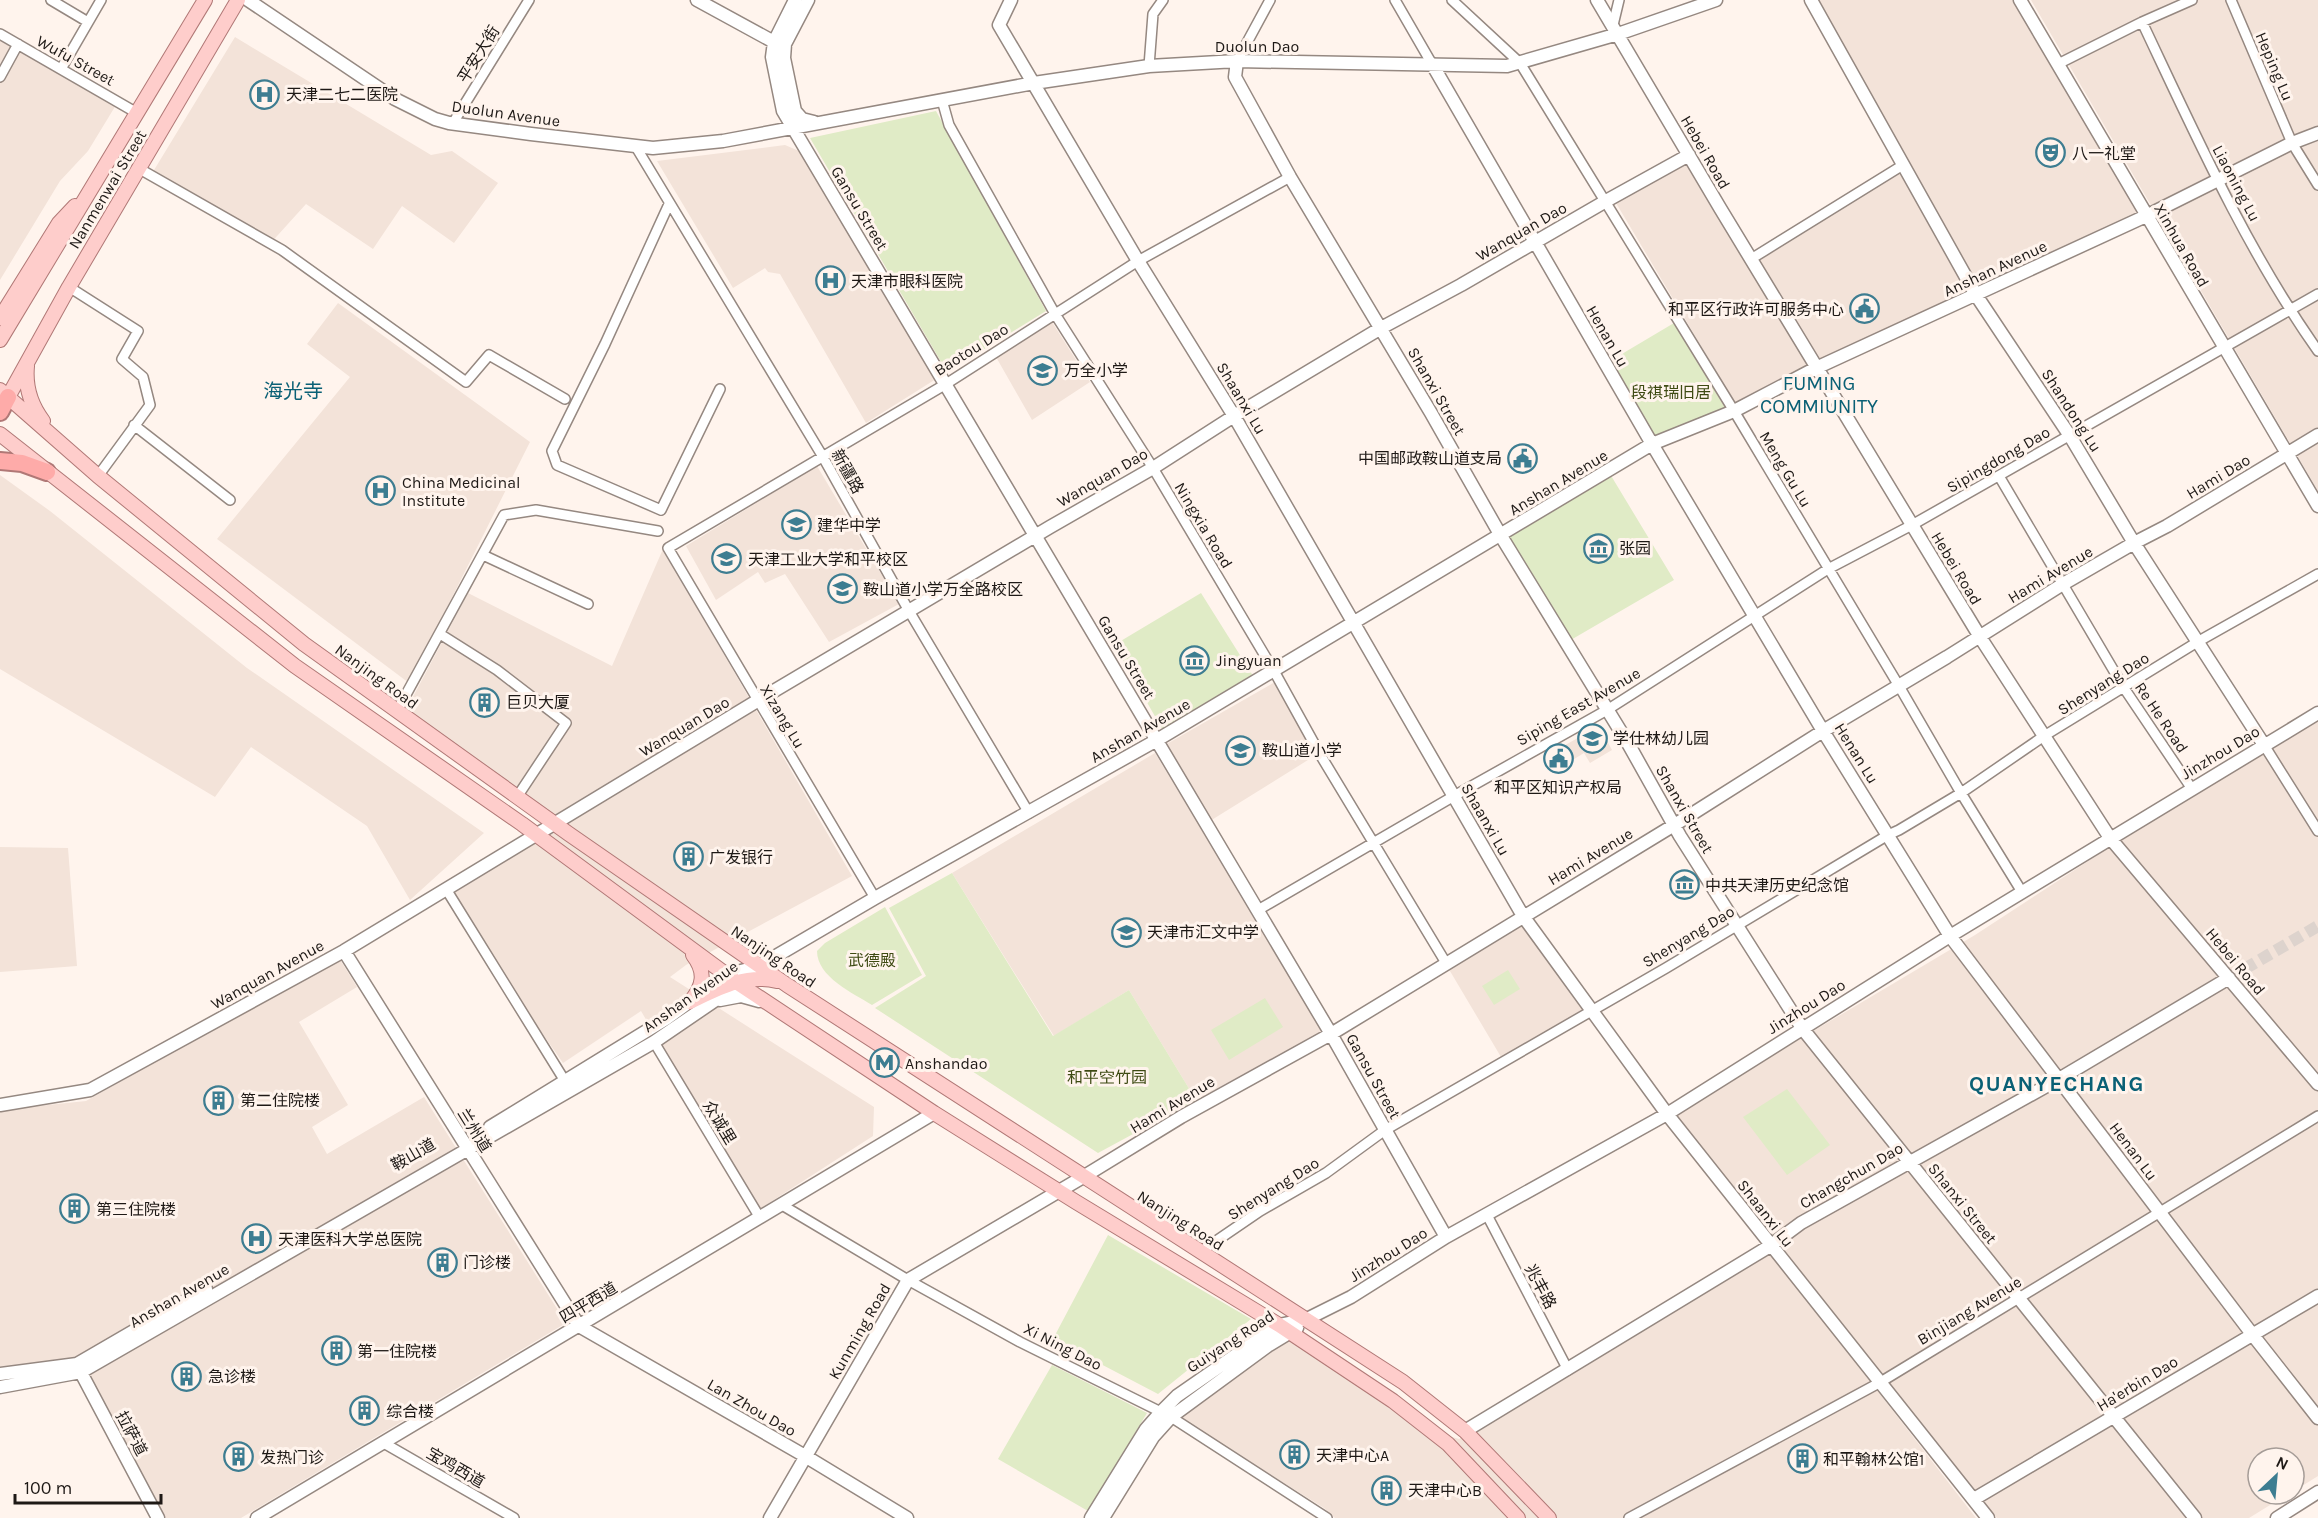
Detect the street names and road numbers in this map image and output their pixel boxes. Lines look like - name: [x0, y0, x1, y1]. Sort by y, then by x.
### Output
- street label: 平安大街: [453, 22, 503, 86]
- street label: Heping Lu: [2252, 29, 2297, 103]
- street label: Wufu Street: [33, 31, 118, 90]
- street label: Duolun Dao: [1215, 37, 1299, 56]
- street label: Duolun Avenue: [450, 96, 561, 131]
- street label: Hebei Road: [1677, 112, 1734, 193]
- street label: Nanmenwai Street: [64, 126, 150, 252]
- street label: Liaoning Lu: [2208, 142, 2265, 225]
- street label: Gansu Street: [827, 163, 892, 254]
- street label: Wanquan Dao: [1472, 198, 1570, 265]
- street label: Xinhua Road: [2150, 200, 2213, 290]
- street label: Anshan Avenue: [1941, 236, 2050, 301]
- street label: Henan Lu: [1582, 302, 1633, 370]
- street label: Baotou Dao: [931, 319, 1012, 380]
- street label: Shanxi Street: [1404, 344, 1469, 439]
- street label: Shaanxi Lu: [1213, 359, 1270, 438]
- street label: Shandong Lu: [2038, 365, 2106, 456]
- street label: Sipingdong Dao: [1943, 422, 2053, 497]
- street label: Meng Gu Lu: [1755, 428, 1816, 511]
- street label: Wanquan Dao: [1053, 444, 1151, 511]
- street label: Anshan Avenue: [1505, 445, 1611, 519]
- street label: 新疆路: [828, 446, 868, 497]
- street label: Hami Dao: [2183, 450, 2254, 503]
- street label: Ningxia Road: [1171, 479, 1237, 572]
- street label: Hebei Road: [1927, 528, 1986, 608]
- street label: Hami Avenue: [2004, 542, 2096, 607]
- street label: Gansu Street: [1094, 612, 1159, 703]
- street label: Nanjing Road: [331, 640, 422, 713]
- street label: Shenyang Dao: [2054, 648, 2152, 719]
- street label: Siping East Avenue: [1513, 663, 1644, 750]
- street label: Re He Road: [2131, 678, 2192, 756]
- street label: Xizang Lu: [756, 681, 809, 752]
- street label: Wanquan Dao: [636, 692, 733, 761]
- street label: Anshan Avenue: [1087, 694, 1193, 767]
- street label: Henan Lu: [1831, 719, 1883, 787]
- street label: Jinzhou Dao: [2177, 721, 2263, 783]
- street label: Shanxi Street: [1652, 762, 1717, 857]
- street label: Shaanxi Lu: [1457, 780, 1514, 859]
- street label: Hami Avenue: [1544, 824, 1636, 889]
- street label: Shenyang Dao: [1639, 901, 1738, 971]
- street label: Nanjing Road: [728, 921, 820, 992]
- street label: Hebei Road: [2202, 924, 2269, 999]
- street label: Wanquan Avenue: [207, 936, 327, 1013]
- street label: Anshan Avenue: [639, 957, 742, 1036]
- street label: Jinzhou Dao: [1764, 975, 1849, 1038]
- street label: Gansu Street: [1342, 1030, 1405, 1122]
- street label: Hami Avenue: [1126, 1072, 1218, 1137]
- street label: 众诚里: [699, 1097, 740, 1148]
- street label: 兰州道: [454, 1105, 495, 1156]
- street label: Henan Lu: [2106, 1118, 2162, 1184]
- street label: 鞍山道: [388, 1134, 439, 1175]
- street label: Changchun Dao: [1796, 1138, 1906, 1213]
- street label: Shenyang Dao: [1224, 1153, 1322, 1224]
- street label: Shanxi Street: [1924, 1159, 2001, 1248]
- street label: Shaanxi Lu: [1733, 1176, 1798, 1251]
- street label: Nanjing Road: [1134, 1186, 1228, 1255]
- street label: Jinzhou Dao: [1346, 1223, 1431, 1286]
- street label: Anshan Avenue: [126, 1259, 232, 1332]
- street label: 兆丰路: [1521, 1261, 1560, 1312]
- street label: Binjiang Avenue: [1914, 1272, 2025, 1349]
- street label: 四平西道: [556, 1278, 621, 1327]
- street label: Kunming Road: [824, 1280, 895, 1383]
- street label: Guiyang Road: [1183, 1306, 1278, 1377]
- street label: Xi Ning Dao: [1021, 1319, 1105, 1374]
- street label: Ha'erbin Dao: [2093, 1352, 2181, 1415]
- street label: Lan Zhou Dao: [704, 1374, 799, 1440]
- street label: 拉萨道: [112, 1408, 151, 1459]
- street label: 宝鸡西道: [423, 1443, 488, 1492]

